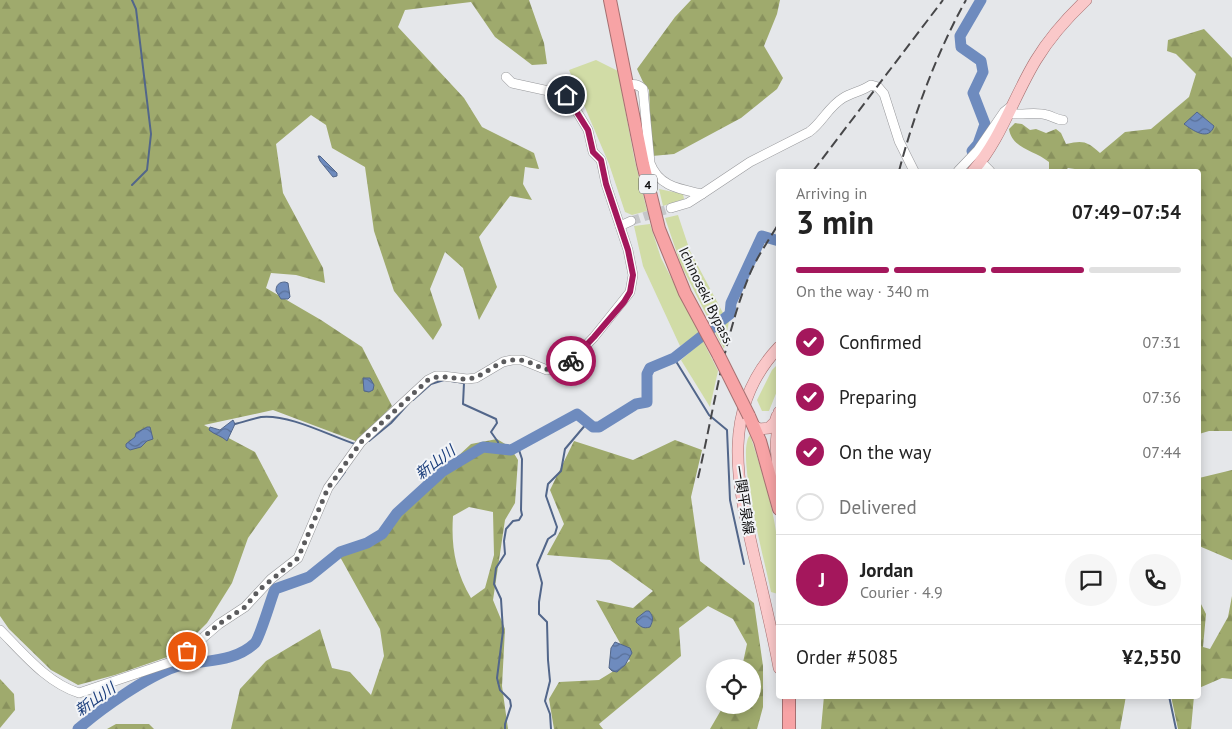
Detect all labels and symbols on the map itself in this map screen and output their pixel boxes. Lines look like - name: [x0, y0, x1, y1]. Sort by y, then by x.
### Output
- pin: [545, 74, 587, 116]
- road number: 4: [639, 174, 657, 193]
- street label: Ichinoseki Bypass: [675, 244, 737, 346]
- courier: [546, 336, 596, 386]
- water label: 新山川: [411, 440, 460, 483]
- street label: 一関平泉線: [730, 464, 758, 536]
- pin: [166, 630, 208, 672]
- water label: 新山川: [71, 677, 121, 720]

